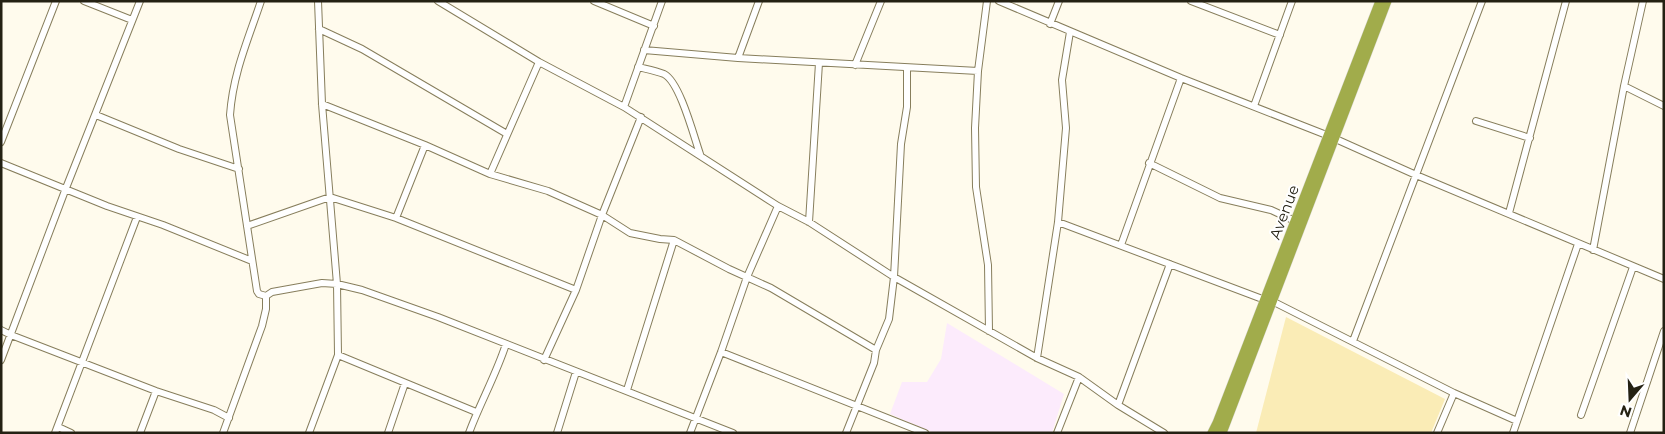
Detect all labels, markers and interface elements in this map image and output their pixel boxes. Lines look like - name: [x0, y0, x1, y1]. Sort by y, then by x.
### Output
- street label: Avenue: [1265, 182, 1303, 242]
- north arrow: [1605, 374, 1655, 424]
- text: N: [1617, 401, 1634, 422]

